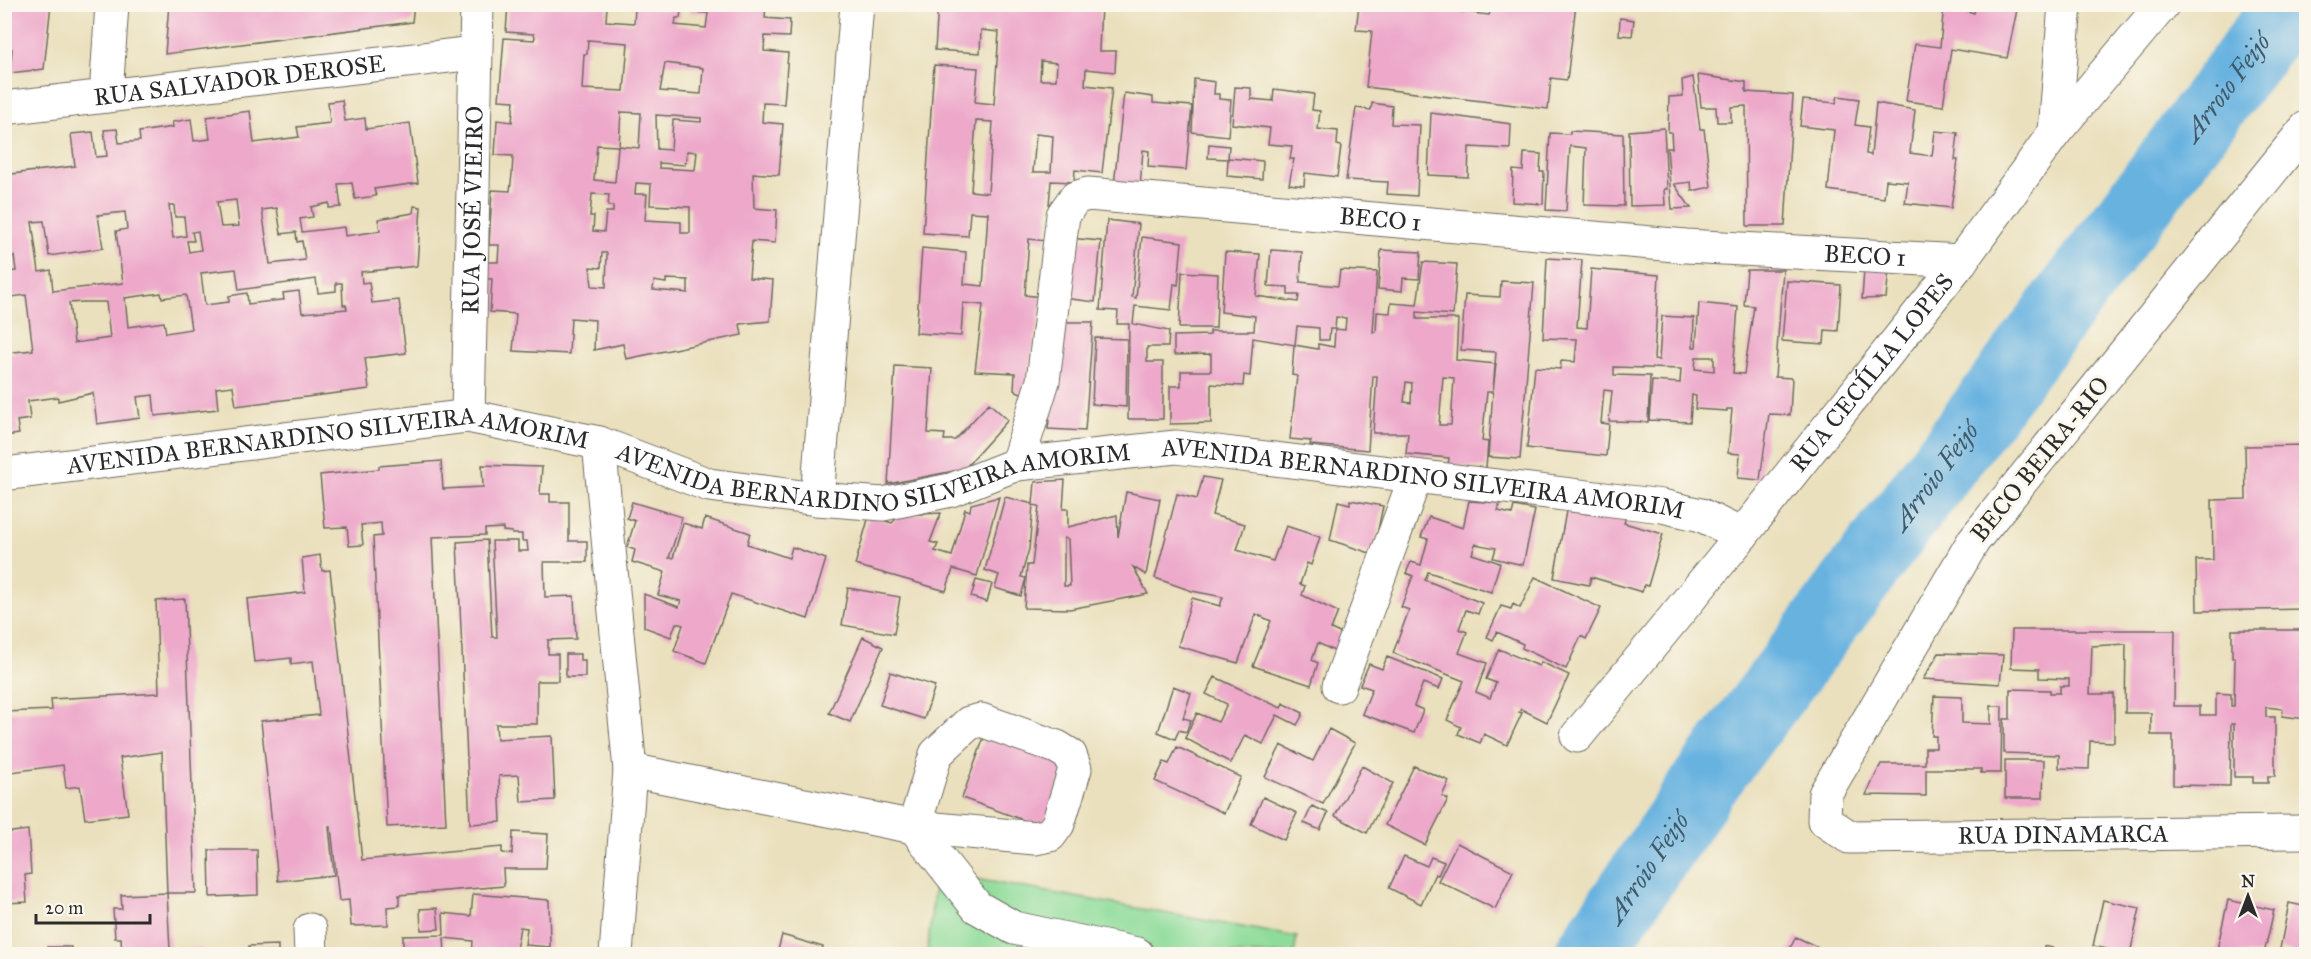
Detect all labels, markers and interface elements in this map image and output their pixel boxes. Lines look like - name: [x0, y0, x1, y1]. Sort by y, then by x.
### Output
- water label: Arroio Feijó: [2174, 24, 2280, 150]
- street label: RUA SALVADOR DEROSE: [92, 49, 387, 112]
- street label: RUA JOSÉ VIEIRO: [455, 105, 490, 315]
- street label: BECO 1: [1338, 201, 1423, 238]
- street label: BECO 1: [1823, 239, 1907, 273]
- street label: RUA CECÍLIA LOPES: [1783, 267, 1960, 478]
- street label: BECO BEIRA-RIO: [1964, 370, 2116, 548]
- street label: AVENIDA BERNARDINO SILVEIRA AMORIM: [64, 400, 591, 481]
- water label: Arroio Feijó: [1882, 412, 1988, 539]
- street label: AVENIDA BERNARDINO SILVEIRA AMORIM: [1159, 432, 1687, 526]
- street label: AVENIDA BERNARDINO SILVEIRA AMORIM: [612, 434, 1138, 462]
- text: AVENIDA BERNARDINO SILVEIRA AMORIM: [612, 436, 1132, 519]
- water label: Arroio Feijó: [1597, 803, 1698, 932]
- street label: RUA DINAMARCA: [1958, 819, 2169, 851]
- north arrow: [2218, 866, 2278, 926]
- text: N: [2241, 872, 2255, 891]
- scale bar: [36, 887, 150, 925]
- text: 20 m: [45, 897, 83, 919]

